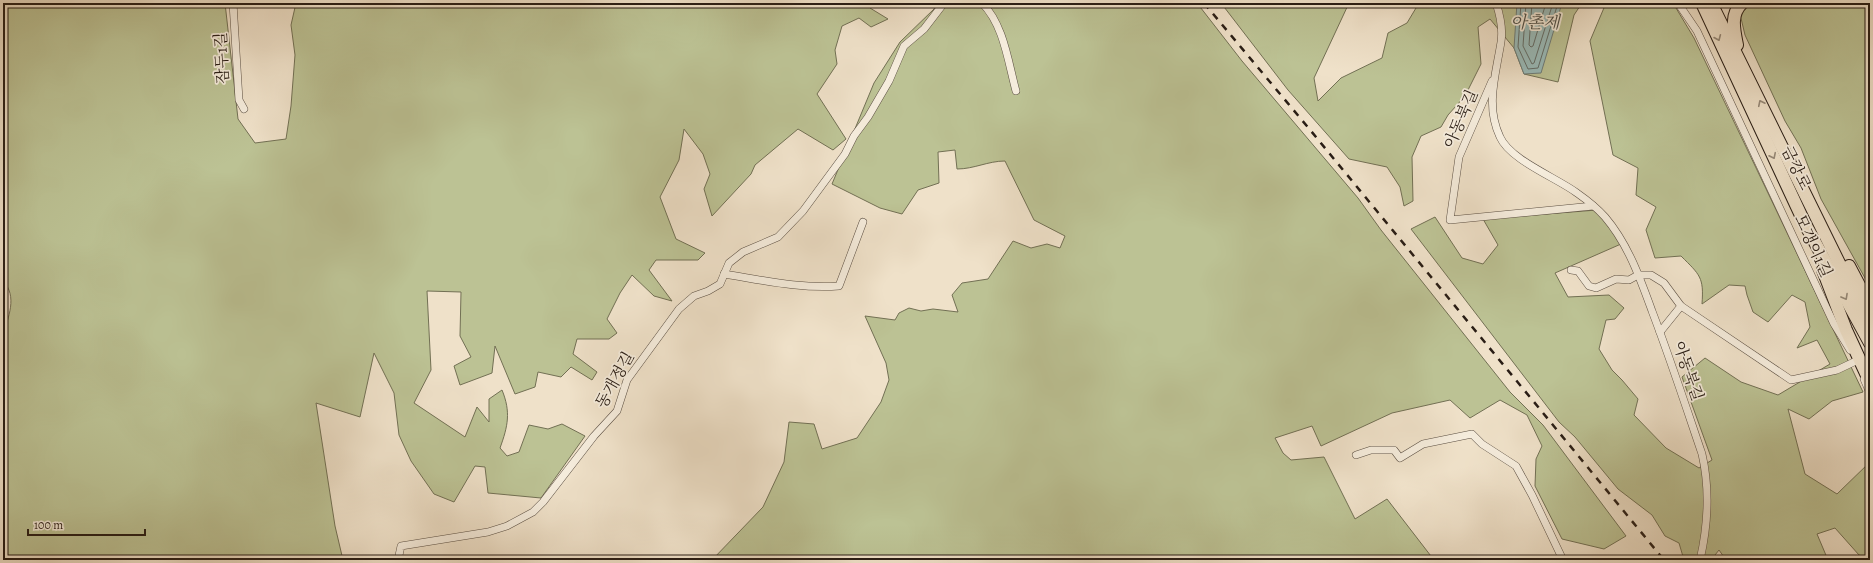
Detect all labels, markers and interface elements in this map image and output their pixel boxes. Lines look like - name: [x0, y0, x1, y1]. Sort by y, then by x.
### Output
- water label: 아촌제: [1510, 11, 1561, 34]
- street label: 잠두1길: [210, 32, 234, 84]
- one-way arrow: [1713, 35, 1721, 42]
- street label: 아동북길: [1439, 86, 1483, 152]
- one-way arrow: [1758, 99, 1766, 107]
- street label: 금강로: [1776, 142, 1816, 194]
- one-way arrow: [1768, 152, 1776, 160]
- street label: 모갱이1길: [1789, 211, 1837, 281]
- one-way arrow: [1840, 293, 1847, 300]
- street label: 아동북길: [1668, 338, 1708, 404]
- street label: 동개정길: [590, 348, 640, 412]
- scale bar: [28, 511, 145, 537]
- text: 100 m: [34, 517, 63, 533]

